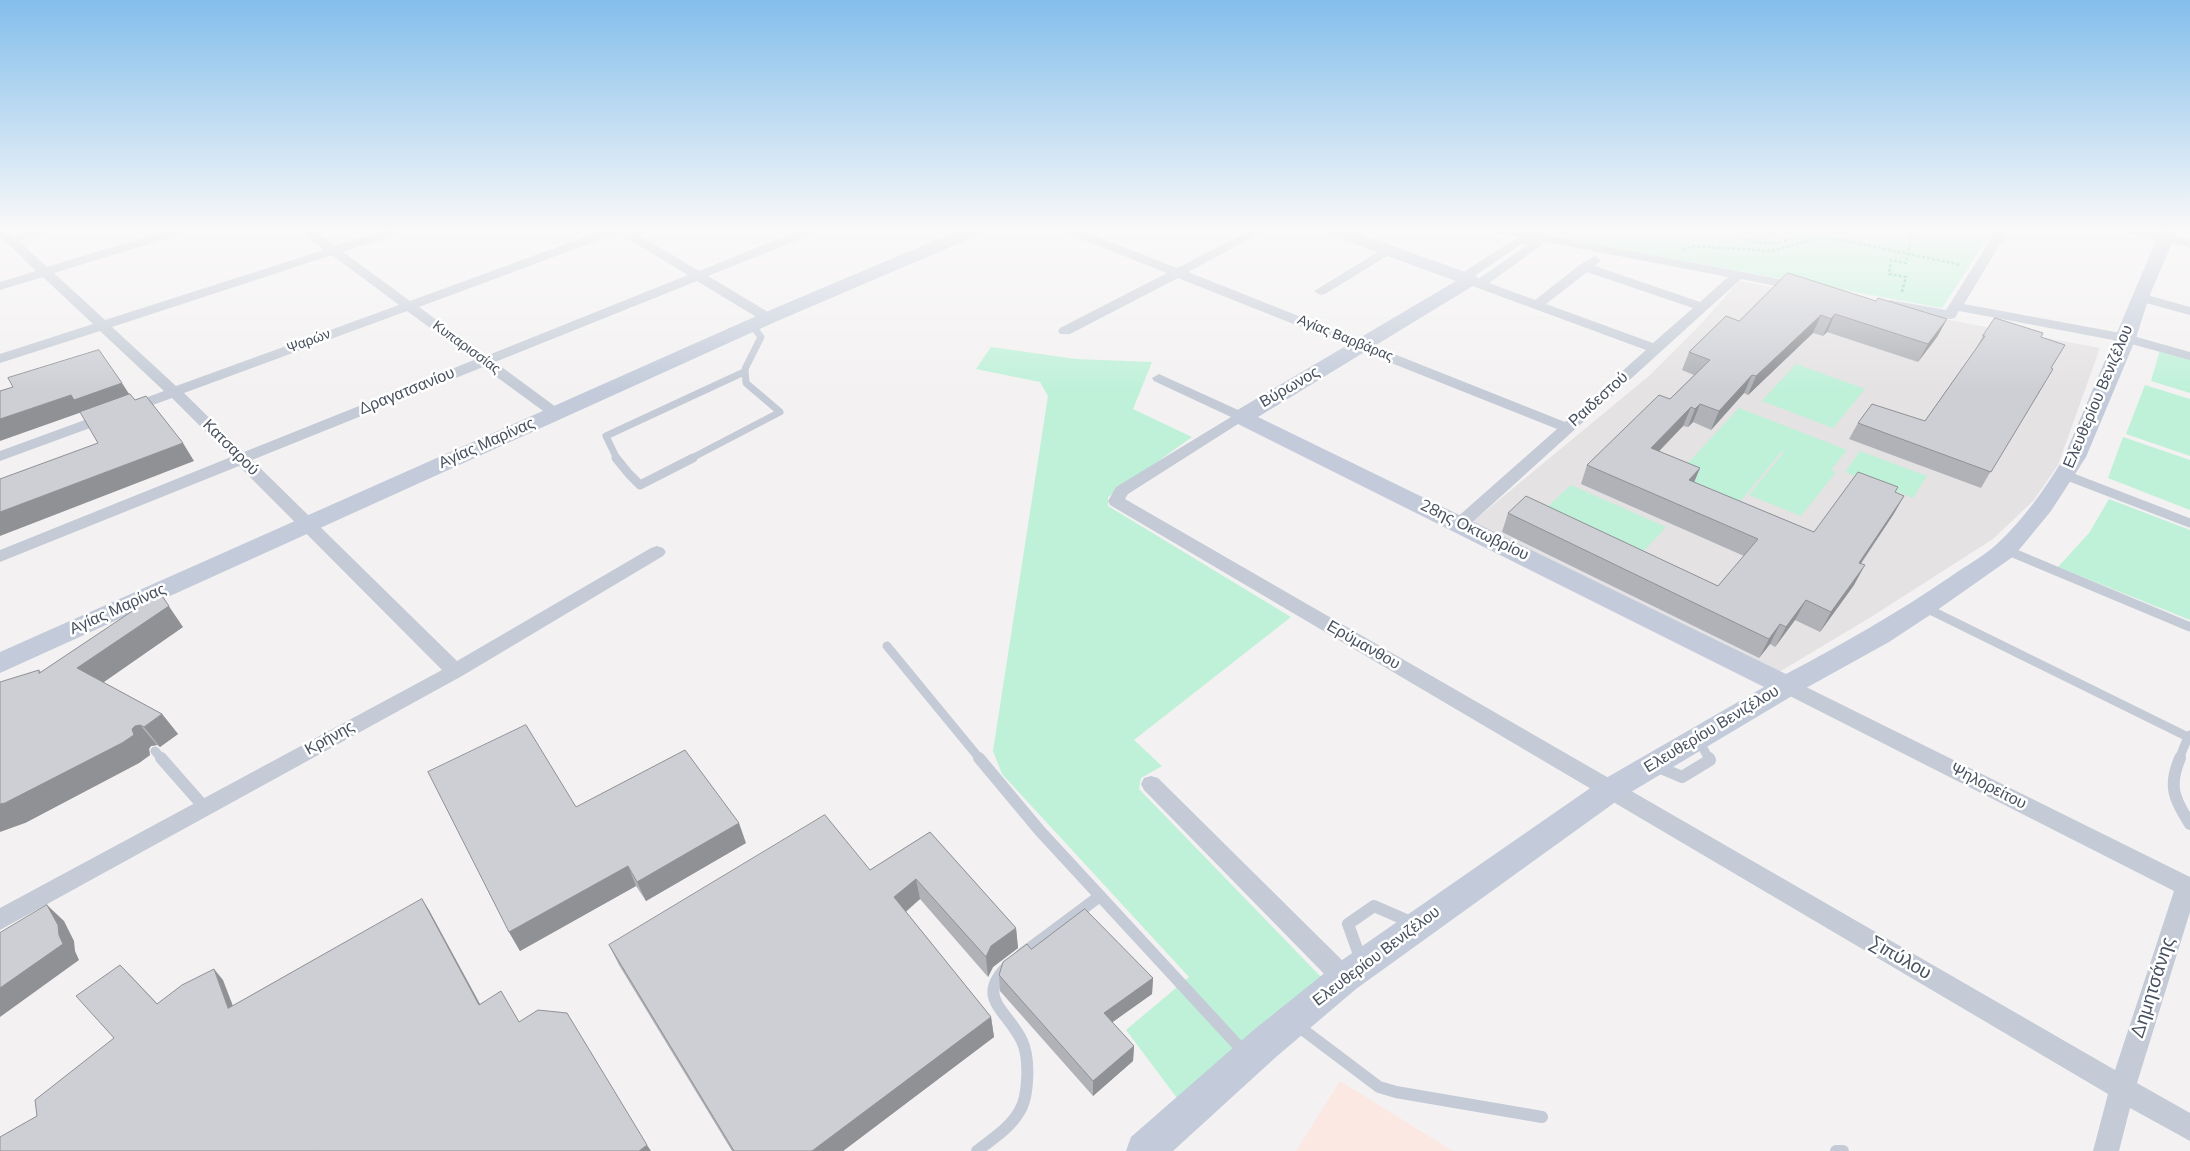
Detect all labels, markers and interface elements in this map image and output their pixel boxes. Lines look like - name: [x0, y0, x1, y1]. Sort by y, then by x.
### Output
- street label: Αγίας Βαρβάρας: [1295, 312, 1395, 366]
- street label: Κυπαρισσίας: [429, 318, 503, 378]
- street label: Ελευθερίου Βενιζέλου: [2060, 322, 2138, 472]
- street label: Ψαρών: [285, 326, 333, 358]
- street label: Βύρωνος: [1257, 363, 1323, 413]
- street label: Δραγατσανίου: [356, 364, 458, 420]
- street label: Ραιδεστού: [1565, 368, 1633, 432]
- street label: Αγίας Μαρίνας: [436, 414, 538, 474]
- street label: Κατσαρού: [198, 416, 262, 480]
- street label: 28ης Οκτωβρίου: [1417, 496, 1531, 566]
- street label: Αγίας Μαρίνας: [67, 580, 169, 640]
- street label: Ερύμανθου: [1323, 617, 1403, 675]
- street label: Ελευθερίου Βενιζέλου: [1641, 682, 1783, 778]
- street label: Κρήνης: [302, 718, 358, 760]
- street label: Ψηλορείτου: [1947, 760, 2029, 814]
- street label: Ελευθερίου Βενιζέλου: [1310, 903, 1444, 1011]
- street label: Σιπύλου: [1865, 932, 1935, 986]
- street label: Δημητσάνης: [2127, 935, 2181, 1041]

